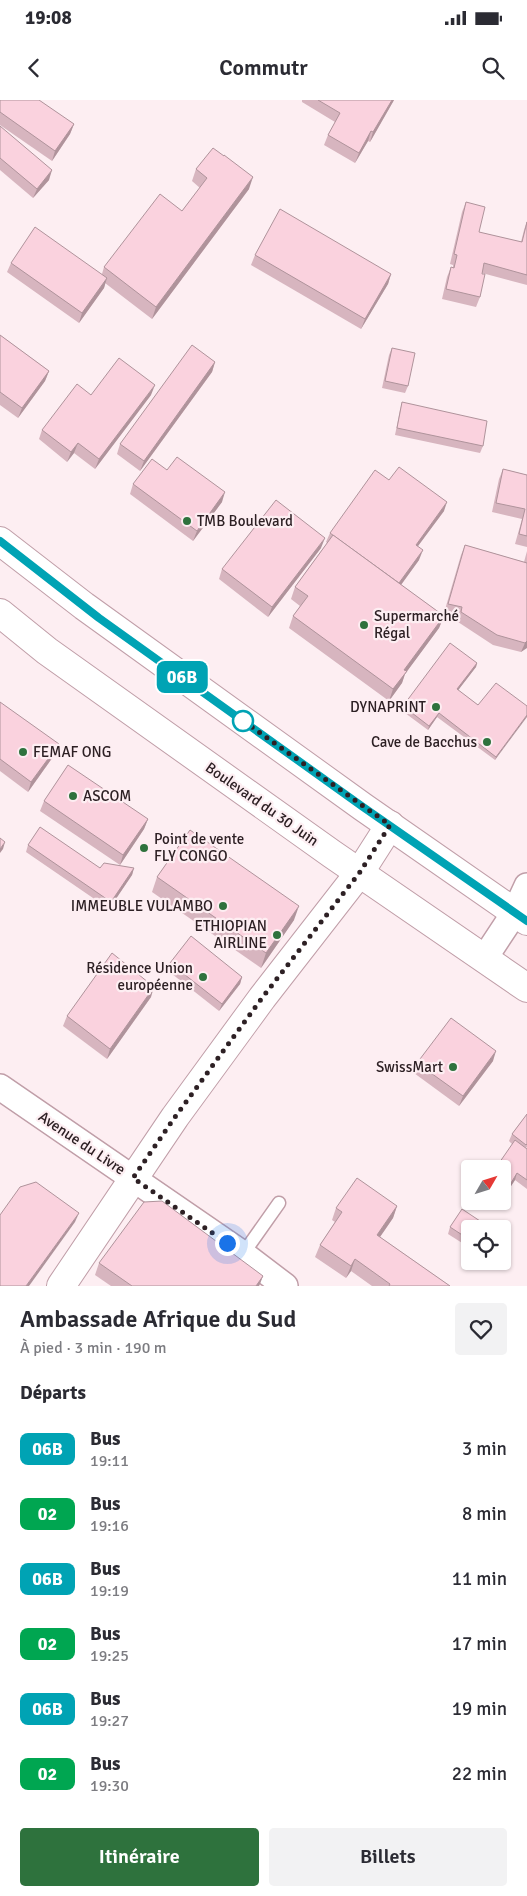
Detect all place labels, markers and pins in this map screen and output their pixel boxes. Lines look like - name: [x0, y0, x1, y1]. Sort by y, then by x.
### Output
- place label: TMB Boulevard: [197, 512, 293, 530]
- marker: TMB Boulevard: [181, 515, 193, 527]
- place label: Supermarché Régal: [374, 607, 459, 642]
- marker: Supermarché Régal: [358, 619, 370, 631]
- place label: DYNAPRINT: [350, 698, 427, 716]
- marker: DYNAPRINT: [430, 701, 442, 713]
- unlabelled marker: [232, 710, 254, 732]
- place label: Cave de Bacchus: [371, 733, 477, 751]
- marker: Cave de Bacchus: [481, 736, 493, 748]
- place label: FEMAF ONG: [33, 743, 111, 761]
- marker: FEMAF ONG: [17, 746, 29, 758]
- place label: ASCOM: [83, 787, 131, 805]
- marker: ASCOM: [67, 790, 79, 802]
- place label: Point de vente FLY CONGO: [154, 830, 244, 865]
- marker: Point de vente FLY CONGO: [138, 842, 150, 854]
- place label: IMMEUBLE VULAMBO: [71, 897, 213, 915]
- marker: IMMEUBLE VULAMBO: [217, 900, 229, 912]
- place label: ETHIOPIAN AIRLINE: [194, 917, 267, 952]
- marker: ETHIOPIAN AIRLINE: [271, 929, 283, 941]
- place label: Résidence Union européenne: [86, 959, 193, 994]
- marker: Résidence Union européenne: [197, 971, 209, 983]
- place label: SwissMart: [376, 1058, 443, 1076]
- marker: SwissMart: [447, 1061, 459, 1073]

